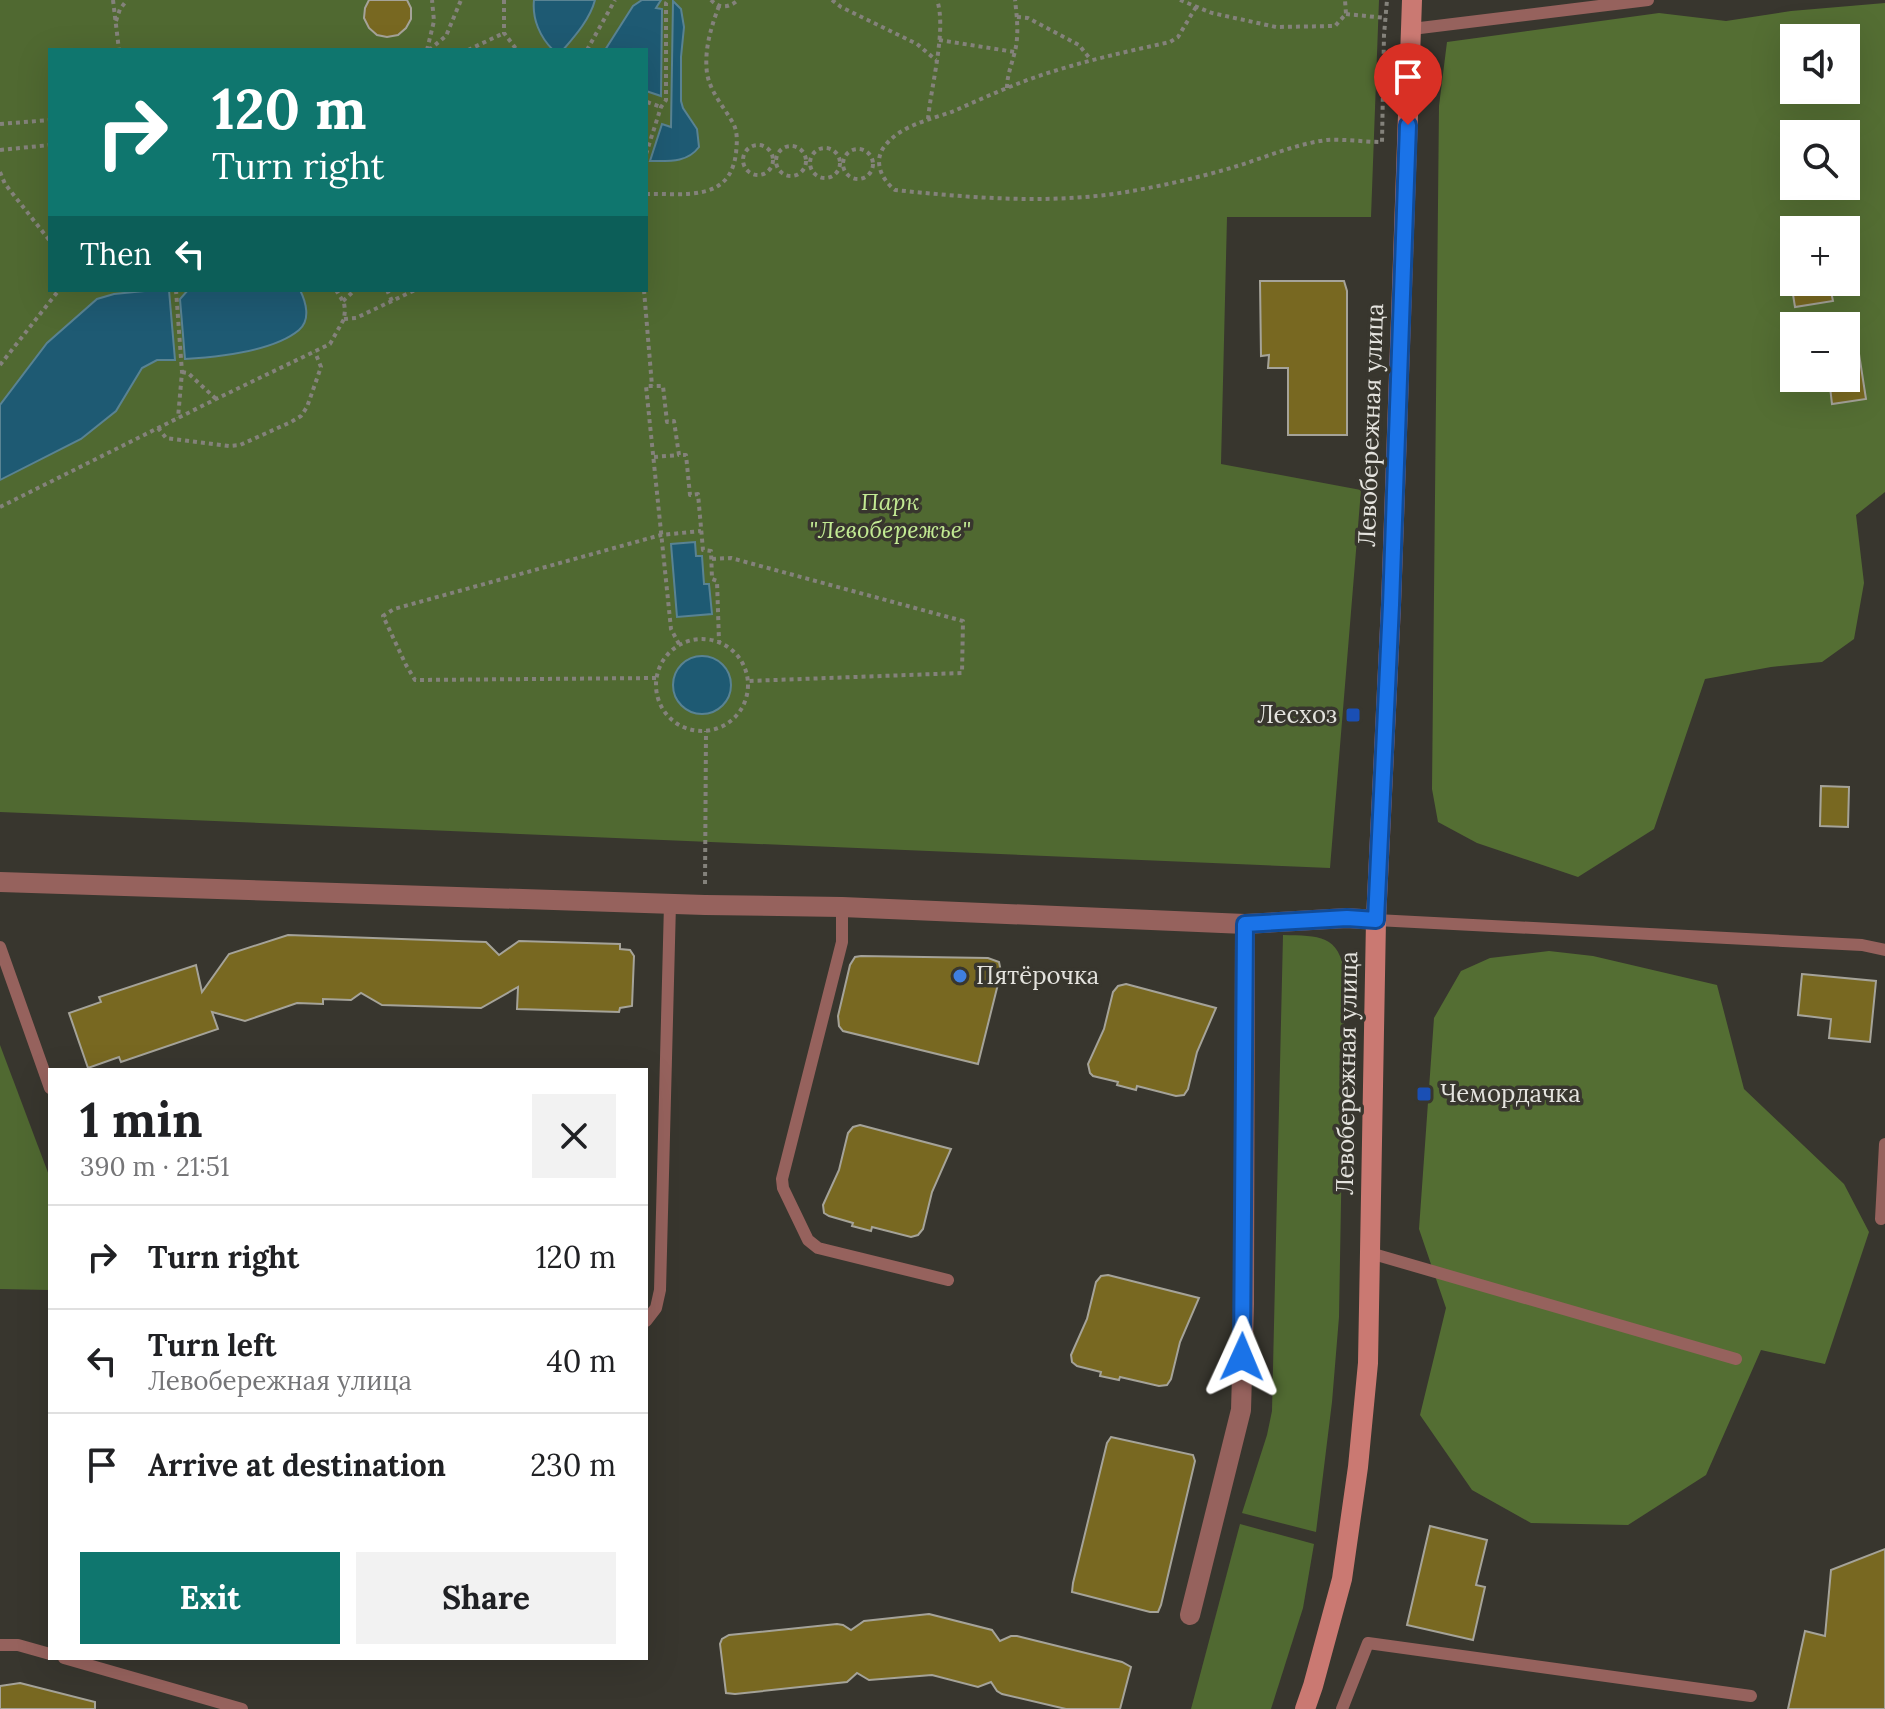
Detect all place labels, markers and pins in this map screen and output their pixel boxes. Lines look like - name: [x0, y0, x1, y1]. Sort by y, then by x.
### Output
- pin: [1374, 43, 1442, 125]
- place label: Лесхоз: [1257, 699, 1337, 730]
- marker: Лесхоз: [1344, 706, 1362, 724]
- place label: Пятёрочка: [976, 960, 1099, 991]
- marker: Пятёрочка: [951, 967, 969, 985]
- place label: Чемордачка: [1440, 1078, 1581, 1109]
- marker: Чемордачка: [1415, 1085, 1433, 1103]

